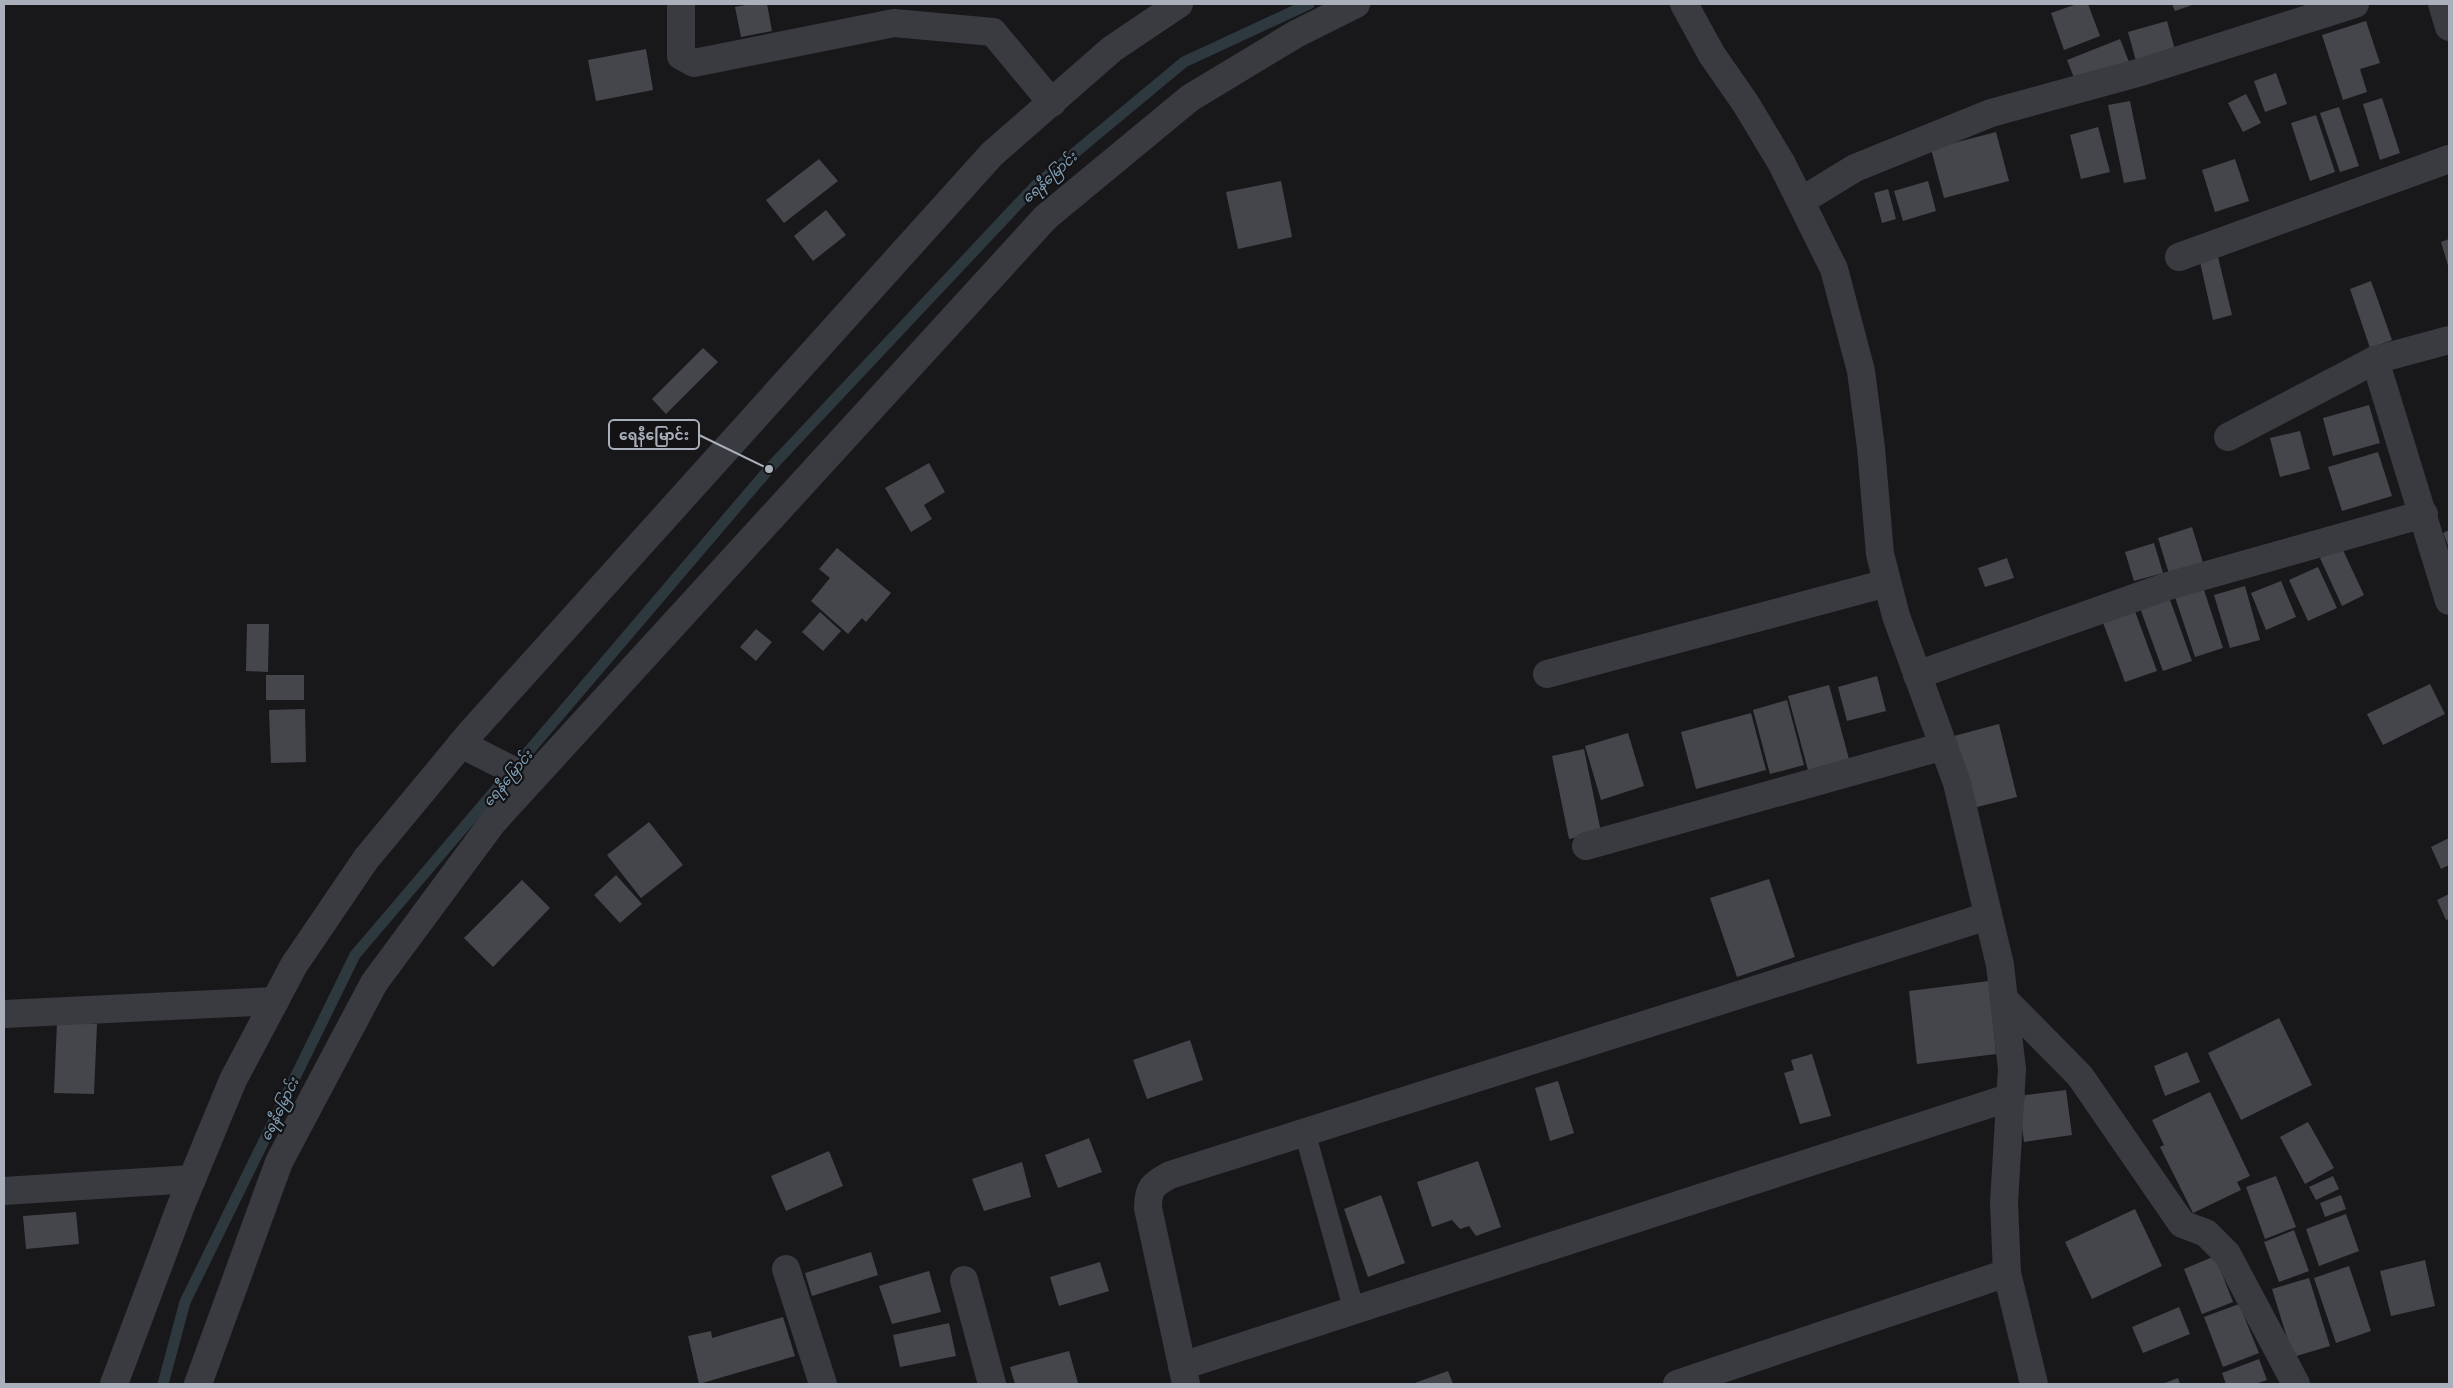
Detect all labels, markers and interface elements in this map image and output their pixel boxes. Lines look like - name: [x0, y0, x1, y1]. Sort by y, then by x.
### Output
- water label: ရေနီမြောင်း: [1017, 146, 1083, 209]
- callout: ရေနီမြောင်း: [609, 420, 699, 449]
- text: ရေနီမြောင်း: [619, 425, 689, 447]
- water label: ရေနီမြောင်း: [478, 745, 539, 812]
- water label: ရေနီမြောင်း: [256, 1073, 306, 1145]

